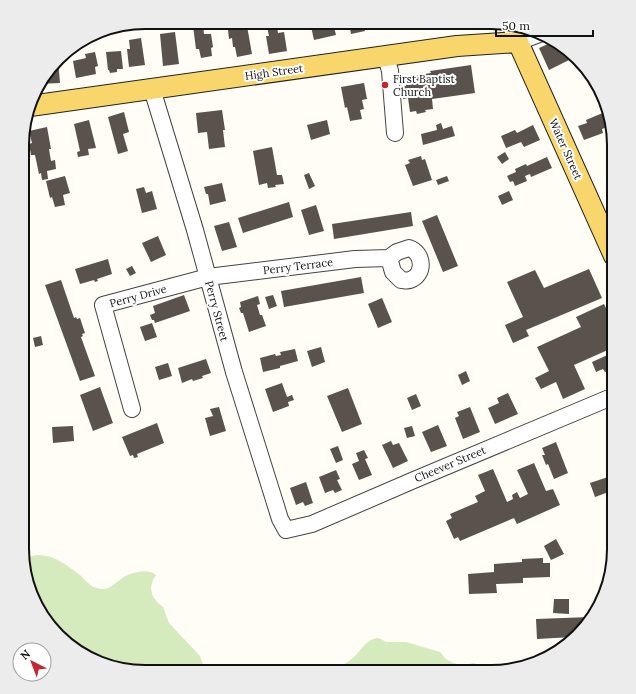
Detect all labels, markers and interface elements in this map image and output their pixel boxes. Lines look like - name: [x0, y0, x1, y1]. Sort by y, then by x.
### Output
- scale bar: [496, 12, 593, 38]
- text: 50 m: [502, 18, 530, 33]
- street label: High Street: [244, 61, 305, 83]
- place label: First Baptist Church: [393, 72, 456, 99]
- marker: First Baptist Church: [380, 80, 390, 90]
- street label: Water Street: [546, 116, 586, 182]
- street label: Perry Terrace: [262, 255, 334, 277]
- street label: Perry Street: [202, 279, 232, 344]
- street label: Perry Drive: [108, 282, 168, 310]
- street label: Cheever Street: [412, 442, 489, 485]
- north arrow: [12, 642, 52, 682]
- text: N: [17, 646, 34, 663]

